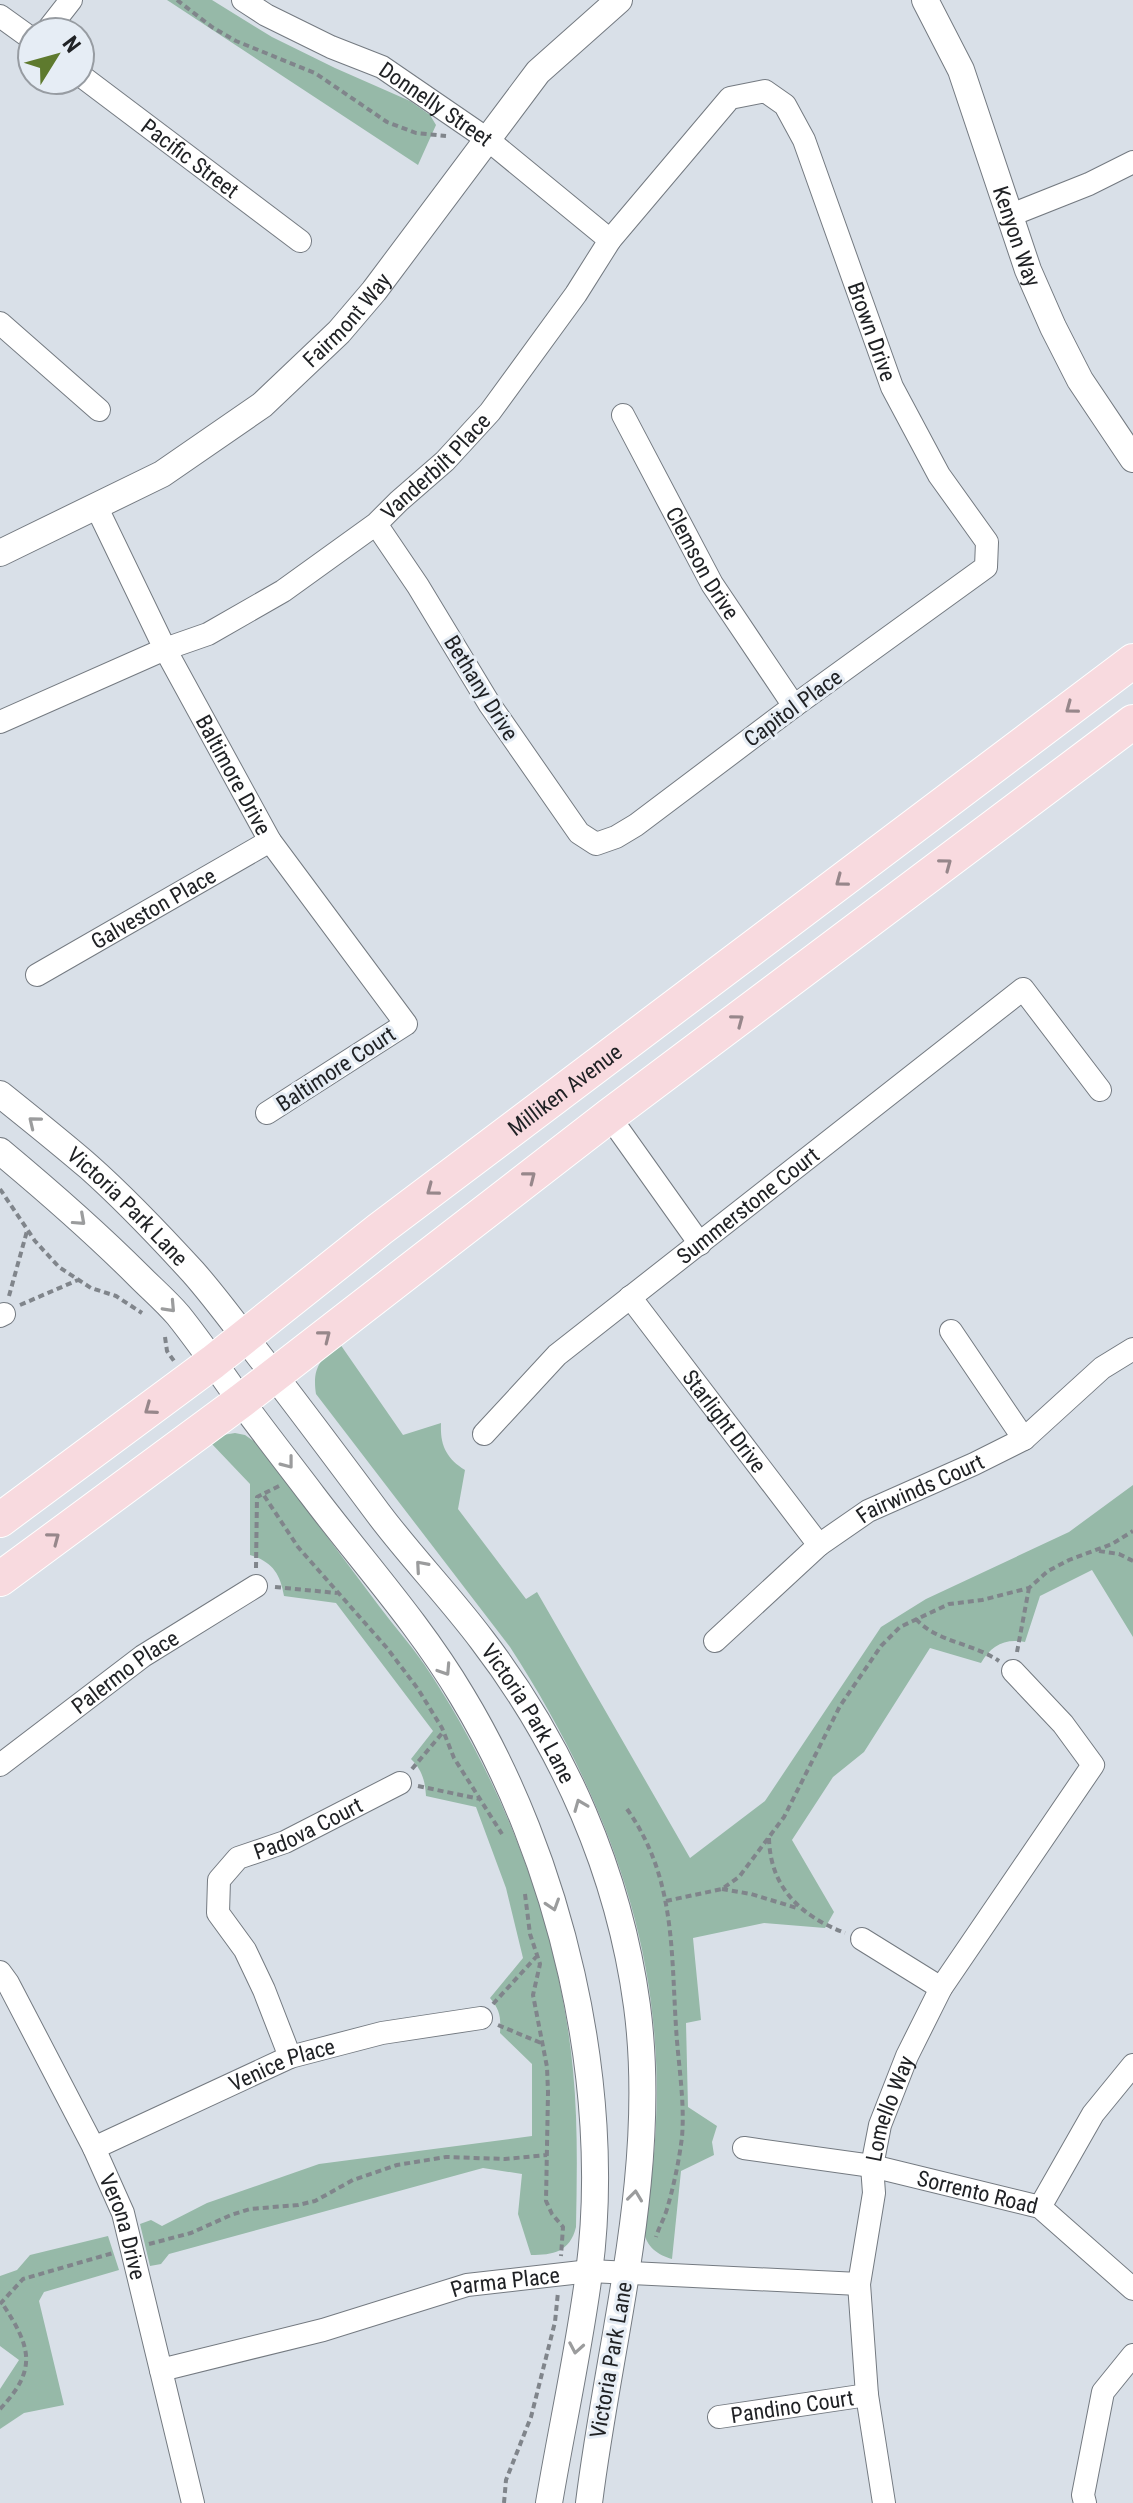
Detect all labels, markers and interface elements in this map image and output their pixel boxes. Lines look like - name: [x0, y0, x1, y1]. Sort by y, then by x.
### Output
- north arrow: [16, 16, 96, 96]
- text: N: [58, 31, 86, 57]
- street label: Donnelly Street: [375, 57, 498, 151]
- street label: Pacific Street: [137, 113, 244, 203]
- street label: Kenyon Way: [988, 183, 1046, 290]
- street label: Fairmont Way: [298, 268, 396, 372]
- street label: Brown Drive: [843, 279, 901, 384]
- street label: Vanderbilt Place: [376, 408, 495, 524]
- street label: Clemson Drive: [661, 502, 744, 624]
- street label: Bethany Drive: [439, 631, 523, 745]
- street label: Capitol Place: [739, 664, 847, 752]
- one-way arrow: [1065, 698, 1080, 712]
- street label: Baltimore Drive: [191, 710, 277, 839]
- one-way arrow: [937, 860, 952, 874]
- street label: Galveston Place: [86, 863, 220, 954]
- one-way arrow: [835, 872, 850, 886]
- one-way arrow: [729, 1016, 744, 1030]
- street label: Baltimore Court: [272, 1021, 400, 1117]
- street label: Milliken Avenue: [503, 1039, 626, 1141]
- one-way arrow: [29, 1117, 43, 1132]
- street label: Victoria Park Lane: [62, 1142, 193, 1271]
- street label: Summerstone Court: [672, 1142, 824, 1269]
- one-way arrow: [521, 1173, 536, 1187]
- one-way arrow: [426, 1180, 441, 1194]
- one-way arrow: [71, 1211, 86, 1225]
- one-way arrow: [160, 1298, 175, 1312]
- one-way arrow: [316, 1332, 330, 1346]
- street label: Starlight Drive: [678, 1365, 772, 1477]
- one-way arrow: [145, 1399, 159, 1414]
- street label: Fairwinds Court: [851, 1449, 988, 1528]
- one-way arrow: [278, 1454, 292, 1469]
- one-way arrow: [46, 1533, 60, 1547]
- one-way arrow: [417, 1561, 431, 1575]
- street label: Palermo Place: [67, 1625, 183, 1718]
- street label: Victoria Park Lane: [477, 1639, 580, 1787]
- one-way arrow: [436, 1661, 451, 1675]
- street label: Padova Court: [250, 1792, 366, 1864]
- one-way arrow: [574, 1799, 590, 1813]
- one-way arrow: [544, 1898, 560, 1912]
- street label: Venice Place: [225, 2033, 337, 2096]
- street label: Lomello Way: [861, 2052, 918, 2164]
- street label: Sorrento Road: [915, 2165, 1040, 2219]
- street label: Verona Drive: [95, 2170, 151, 2282]
- one-way arrow: [626, 2189, 643, 2202]
- street label: Parma Place: [447, 2262, 561, 2302]
- street label: Victoria Park Lane: [585, 2280, 637, 2440]
- one-way arrow: [569, 2341, 586, 2355]
- street label: Pandino Court: [729, 2385, 855, 2428]

